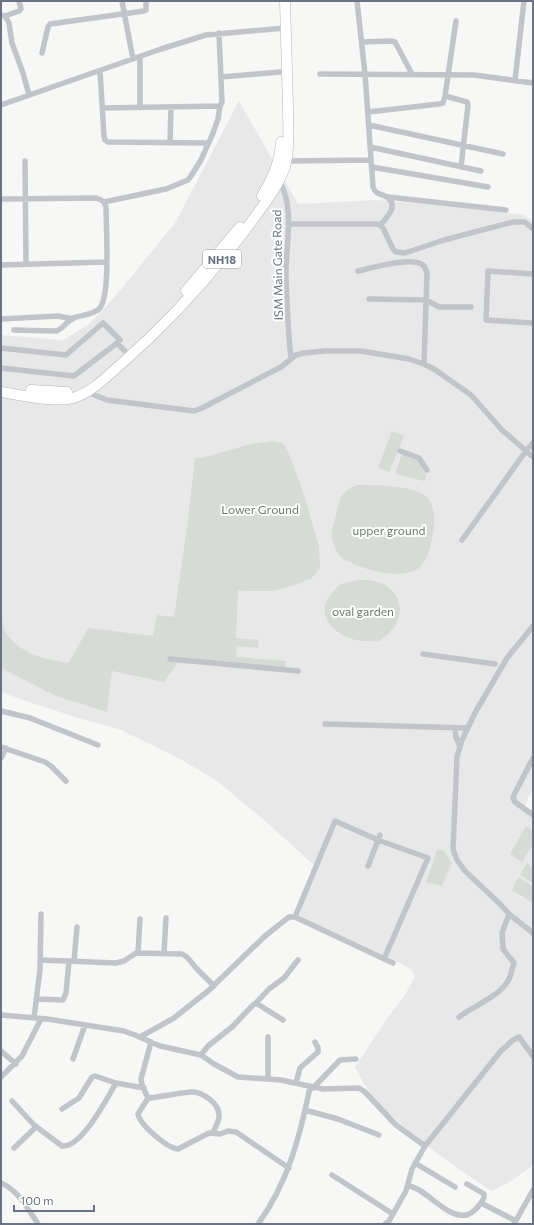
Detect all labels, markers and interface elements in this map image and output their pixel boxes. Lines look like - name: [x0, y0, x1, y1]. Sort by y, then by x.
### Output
- street label: ISM Main Gate Road: [269, 210, 285, 320]
- road number: NH18: [203, 250, 241, 268]
- park label: Lower Ground: [221, 502, 299, 516]
- park label: upper ground: [352, 523, 426, 537]
- park label: oval garden: [332, 604, 394, 618]
- scale bar: [14, 1187, 94, 1213]
- text: 100 m: [20, 1193, 54, 1207]

